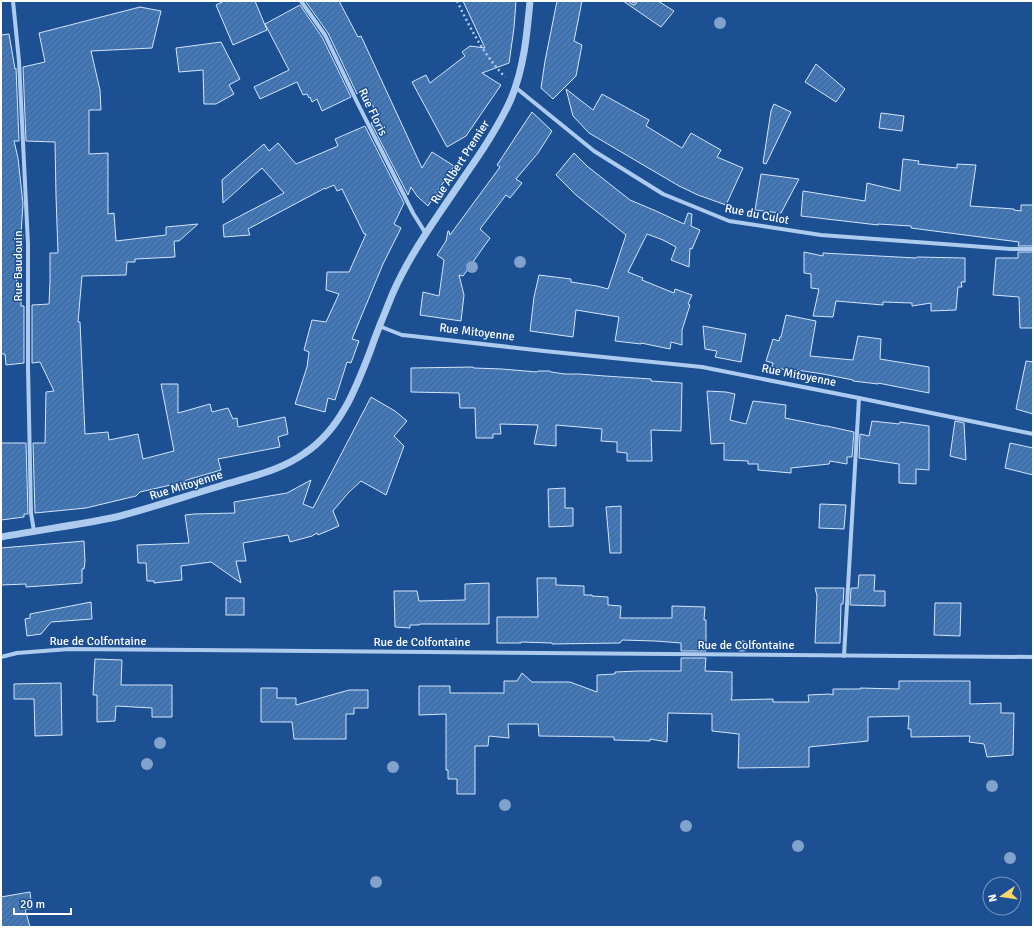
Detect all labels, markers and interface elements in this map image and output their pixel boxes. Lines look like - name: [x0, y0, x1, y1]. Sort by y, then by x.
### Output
- street label: Rue Floris: [355, 86, 391, 138]
- street label: Rue Albert Premier: [428, 117, 493, 207]
- street label: Rue du Culot: [723, 201, 790, 228]
- street label: Rue Baudouin: [11, 231, 26, 301]
- street label: Rue Mitoyenne: [438, 320, 515, 345]
- street label: Rue Mitoyenne: [760, 361, 838, 390]
- street label: Rue Mitoyenne: [148, 467, 225, 504]
- street label: Rue de Colfontaine: [50, 634, 146, 649]
- street label: Rue de Colfontaine: [374, 635, 470, 650]
- street label: Rue de Colfontaine: [698, 638, 794, 653]
- north arrow: [982, 876, 1022, 916]
- scale bar: [14, 890, 71, 916]
- text: N: [986, 893, 1000, 903]
- text: 20 m: [20, 897, 45, 912]

